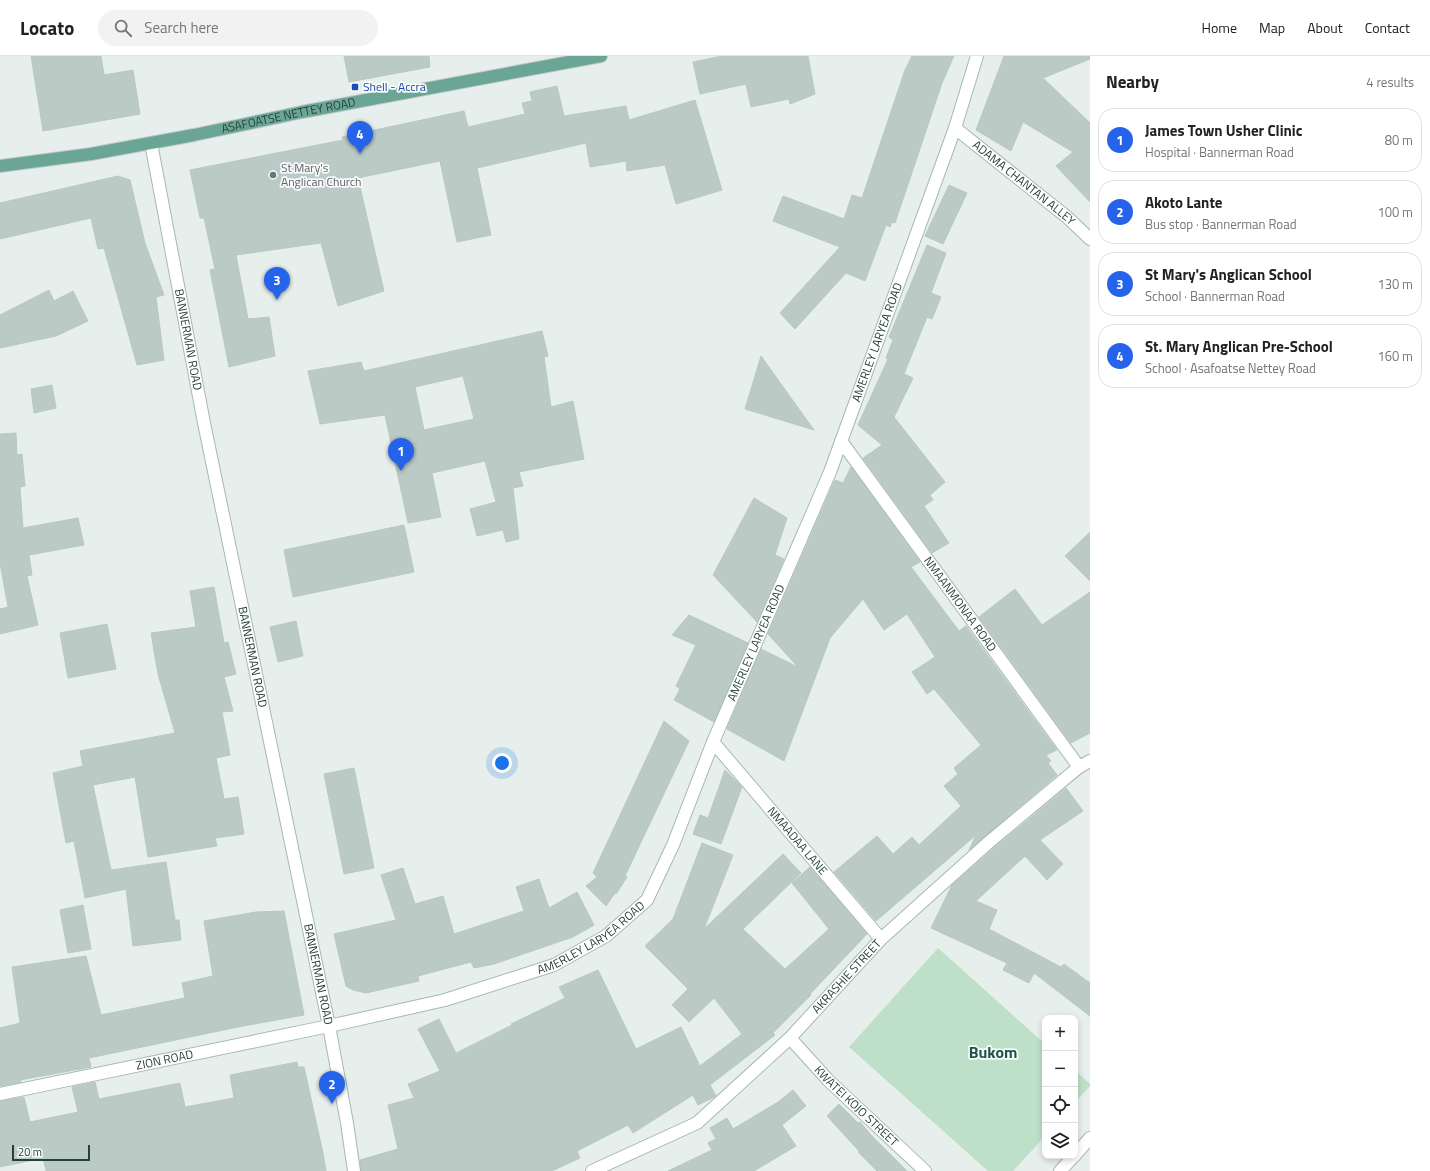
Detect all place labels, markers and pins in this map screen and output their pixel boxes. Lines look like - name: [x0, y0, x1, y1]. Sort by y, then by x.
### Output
- place label: Shell - Accra: [363, 77, 426, 96]
- marker: Shell - Accra: [350, 82, 360, 92]
- pin: 4: [347, 121, 373, 154]
- place label: St Mary's Anglican Church: [281, 158, 362, 191]
- marker: St Mary's Anglican Church: [268, 170, 278, 180]
- pin: 3: [264, 267, 290, 300]
- pin: 1: [388, 438, 414, 471]
- pin: 2: [319, 1071, 345, 1104]

